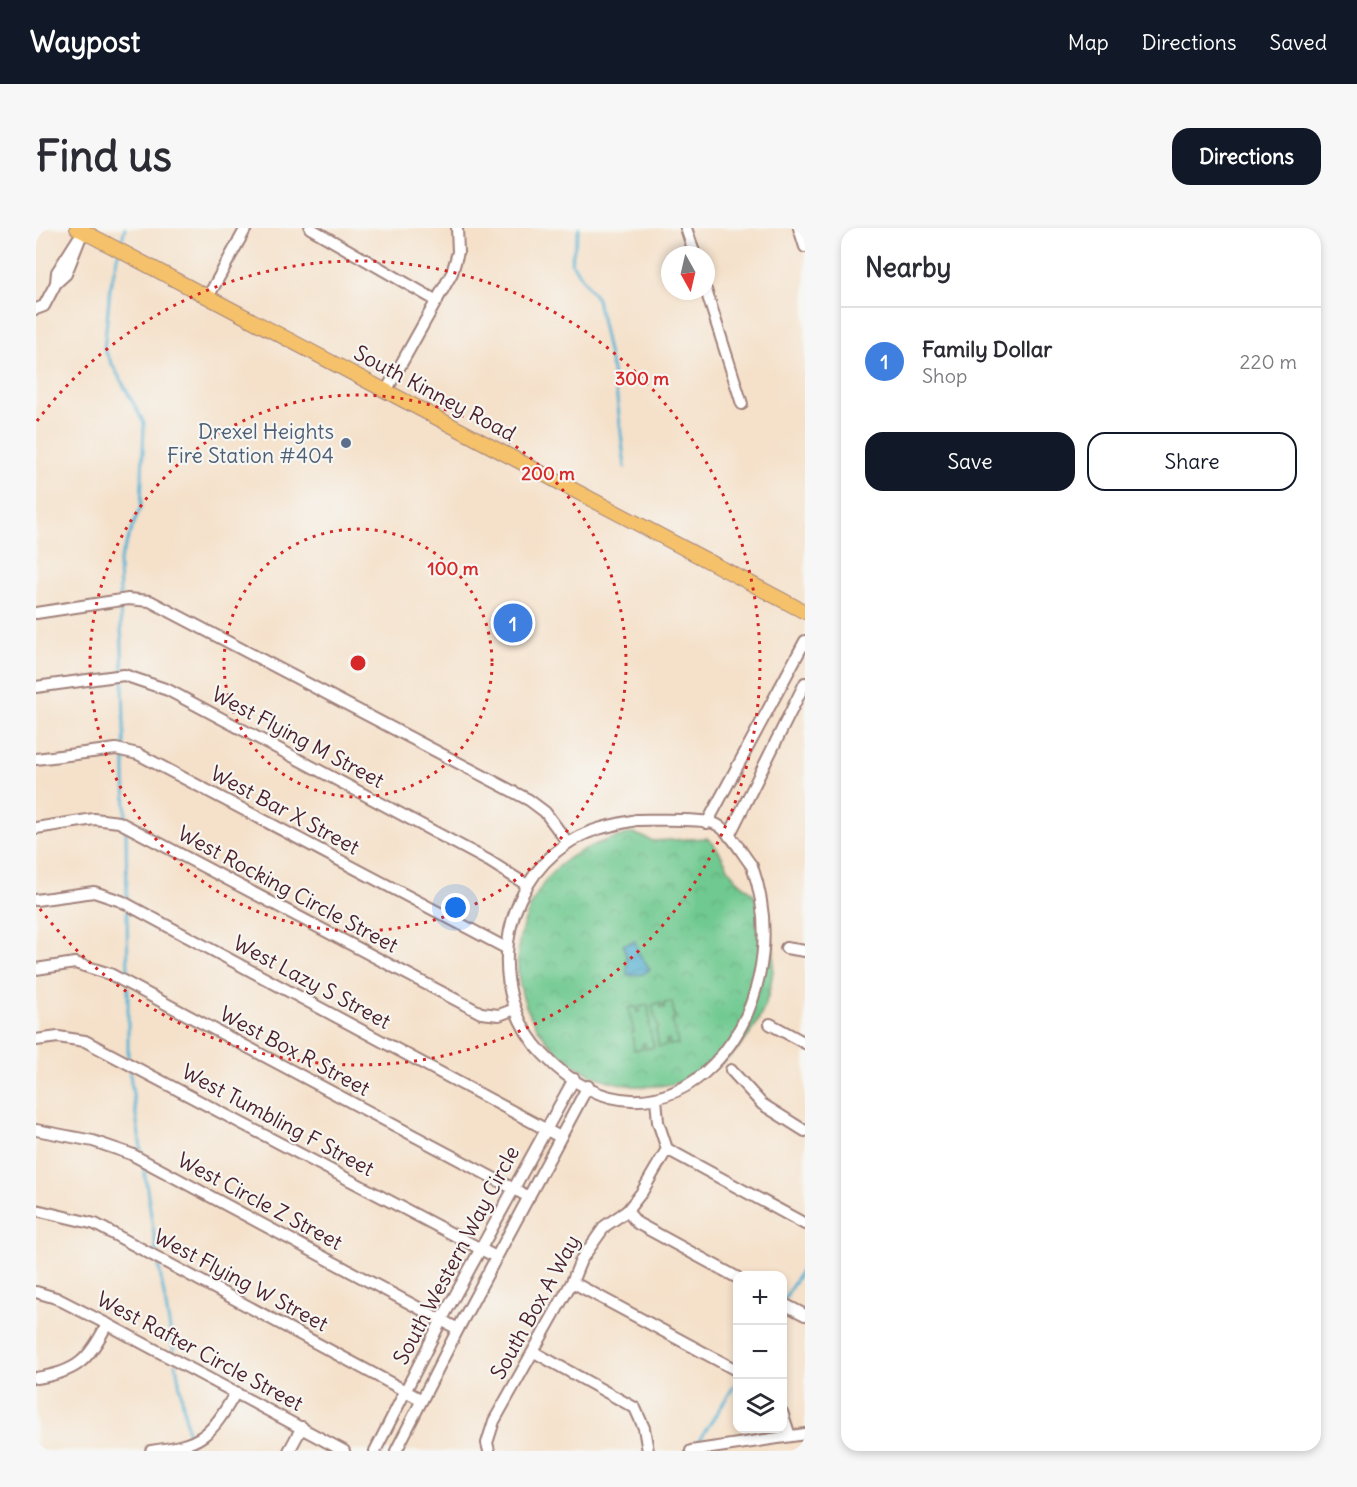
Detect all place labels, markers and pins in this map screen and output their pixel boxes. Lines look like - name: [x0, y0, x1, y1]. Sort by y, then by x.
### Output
- place label: Drexel Heights Fire Station #404: [167, 418, 334, 469]
- marker: Drexel Heights Fire Station #404: [339, 436, 353, 450]
- pin: 1: [494, 600, 532, 646]
- centre of rings: [348, 653, 368, 673]

